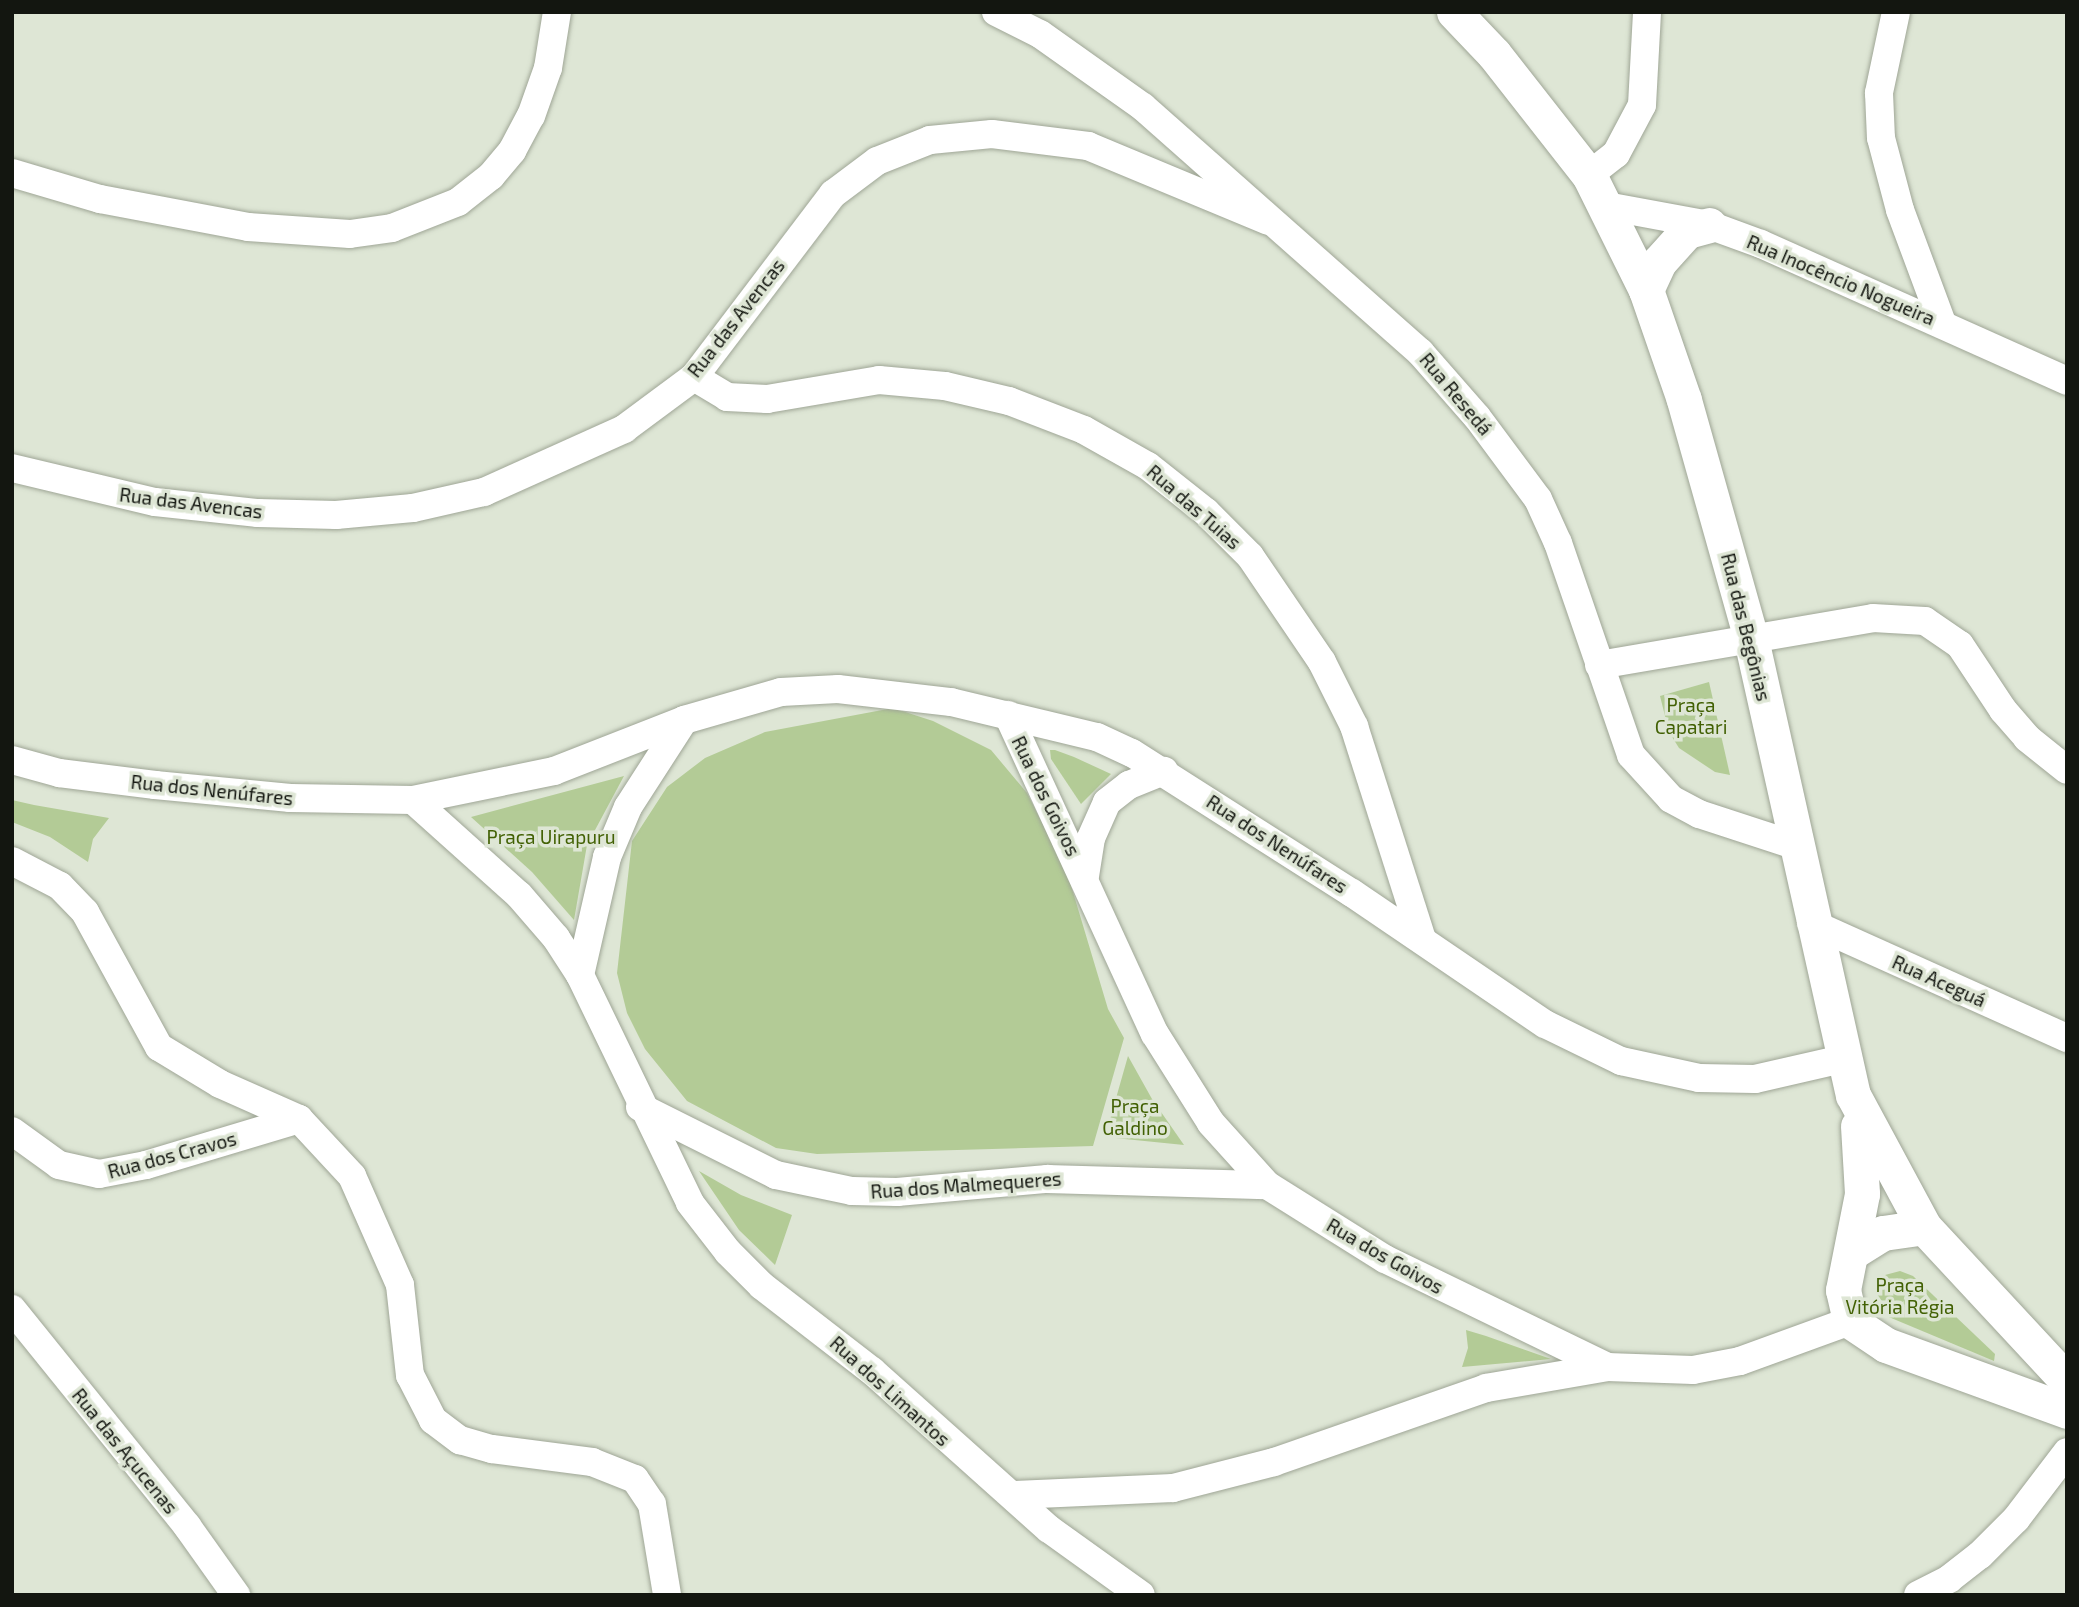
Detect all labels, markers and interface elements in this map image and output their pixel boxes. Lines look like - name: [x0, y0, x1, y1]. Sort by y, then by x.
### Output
- street label: Rua Inocêncio Nogueira: [1744, 230, 1938, 330]
- street label: Rua das Avencas: [683, 254, 789, 382]
- street label: Rua Resedá: [1415, 348, 1497, 440]
- street label: Rua das Tuias: [1142, 460, 1246, 554]
- street label: Rua das Avencas: [118, 483, 264, 523]
- street label: Rua das Begônias: [1717, 551, 1775, 703]
- park label: Praça Capatari: [1655, 694, 1727, 738]
- street label: Rua dos Goivos: [1007, 732, 1085, 860]
- street label: Rua dos Nenúfares: [130, 770, 294, 810]
- street label: Rua dos Nenúfares: [1202, 790, 1352, 898]
- park label: Praça Uirapuru: [487, 826, 615, 848]
- street label: Rua Aceguá: [1889, 950, 1989, 1012]
- park label: Praça Galdino: [1102, 1095, 1168, 1139]
- street label: Rua dos Cravos: [105, 1127, 239, 1183]
- street label: Rua dos Malmequeres: [870, 1167, 1062, 1203]
- street label: Rua dos Goivos: [1323, 1213, 1447, 1299]
- park label: Praça Vitória Régia: [1846, 1274, 1954, 1318]
- street label: Rua dos Limantos: [825, 1331, 955, 1451]
- street label: Rua das Açucenas: [67, 1384, 183, 1518]

